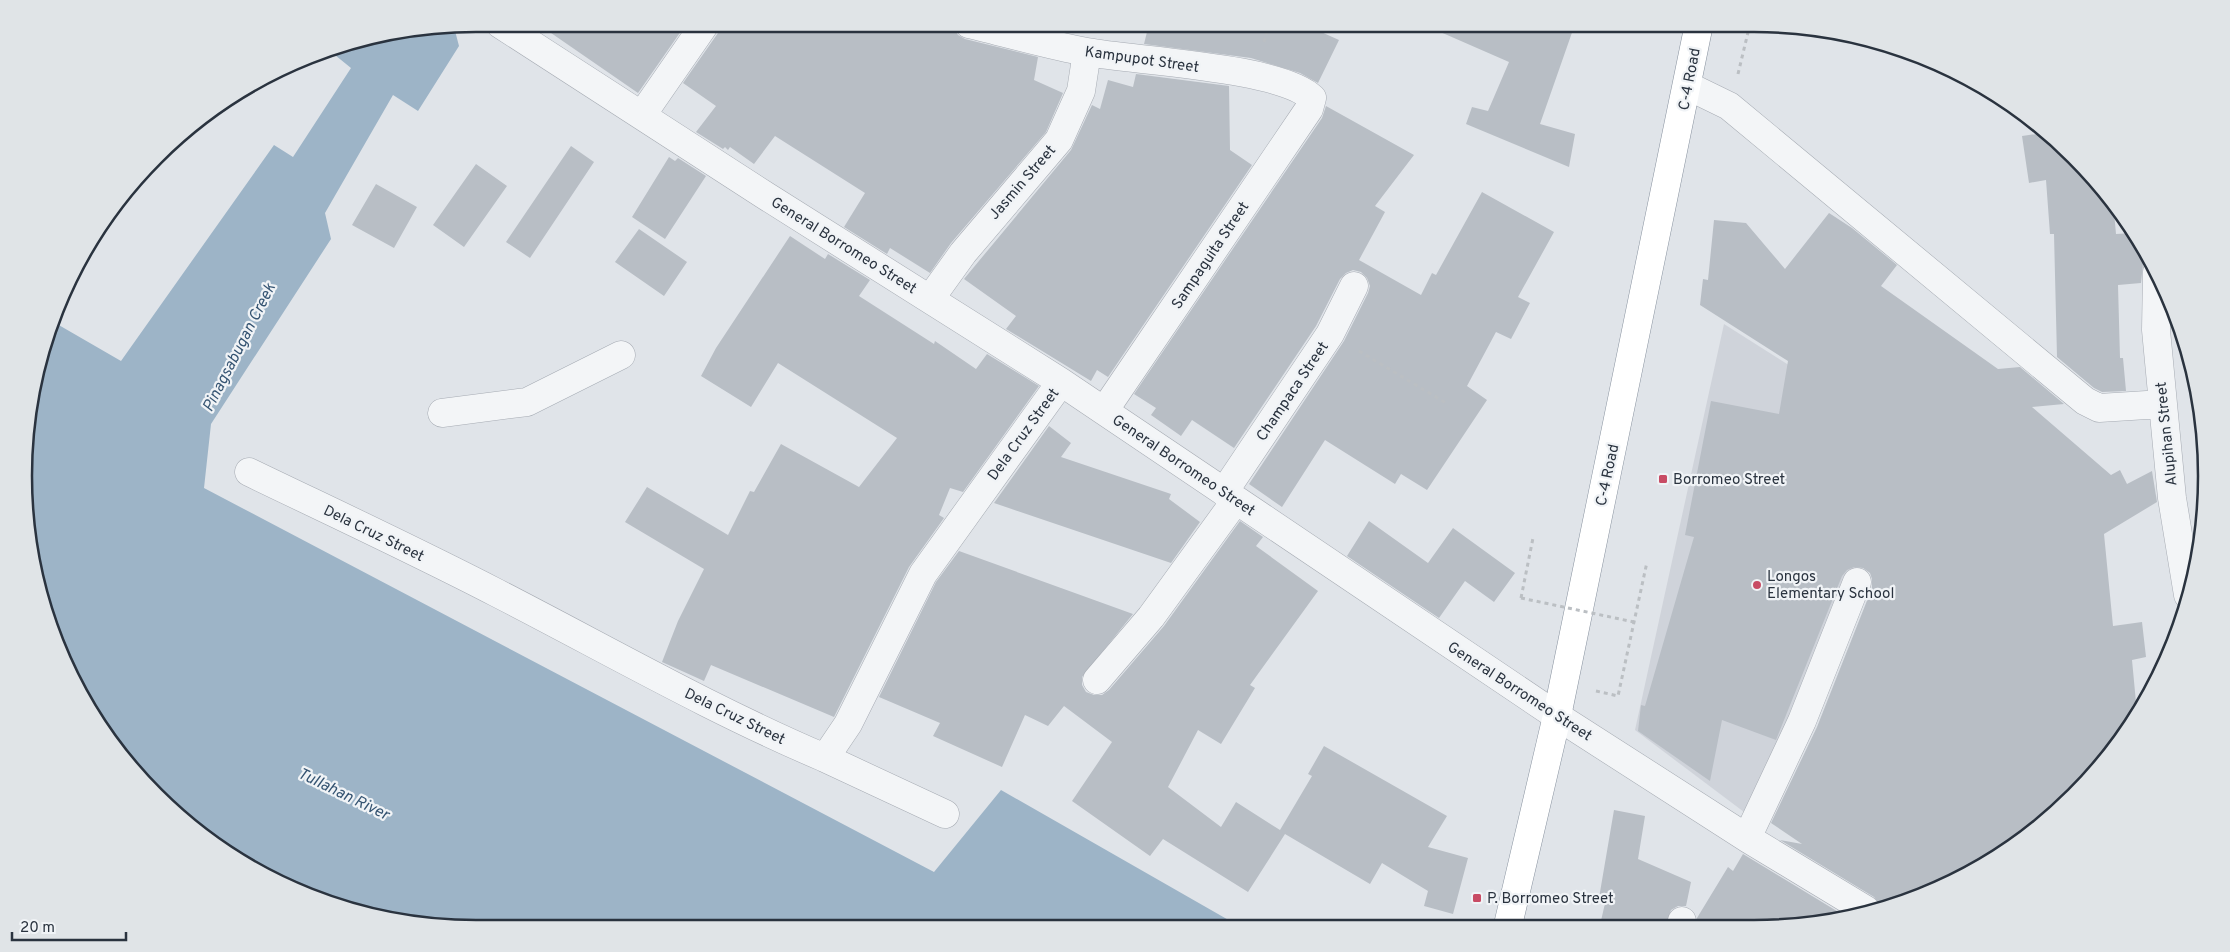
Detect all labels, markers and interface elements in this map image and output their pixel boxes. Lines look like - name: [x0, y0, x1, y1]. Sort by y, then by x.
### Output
- street label: Kampupot Street: [1083, 43, 1200, 78]
- street label: C-4 Road: [1675, 47, 1706, 112]
- street label: Jasmin Street: [985, 142, 1061, 224]
- street label: General Borromeo Street: [767, 194, 920, 299]
- street label: Sampaguita Street: [1168, 198, 1254, 313]
- water label: Pinagsabugan Creek: [199, 279, 281, 416]
- street label: Champaca Street: [1253, 338, 1334, 445]
- street label: Alupihan Street: [2153, 381, 2182, 487]
- street label: Dela Cruz Street: [984, 385, 1064, 485]
- street label: General Borromeo Street: [1108, 411, 1258, 521]
- street label: C-4 Road: [1593, 443, 1624, 508]
- place label: Borromeo Street: [1673, 471, 1785, 490]
- marker: Borromeo Street: [1657, 473, 1669, 485]
- street label: Dela Cruz Street: [320, 502, 427, 567]
- place label: Longos Elementary School: [1767, 568, 1894, 604]
- marker: Longos Elementary School: [1751, 579, 1763, 591]
- street label: General Borromeo Street: [1443, 638, 1595, 746]
- street label: Dela Cruz Street: [681, 685, 788, 750]
- water label: Tullahan River: [294, 764, 394, 826]
- place label: P. Borromeo Street: [1487, 890, 1614, 909]
- marker: P. Borromeo Street: [1471, 892, 1483, 904]
- scale bar: [12, 910, 126, 942]
- text: 20 m: [20, 919, 55, 938]

